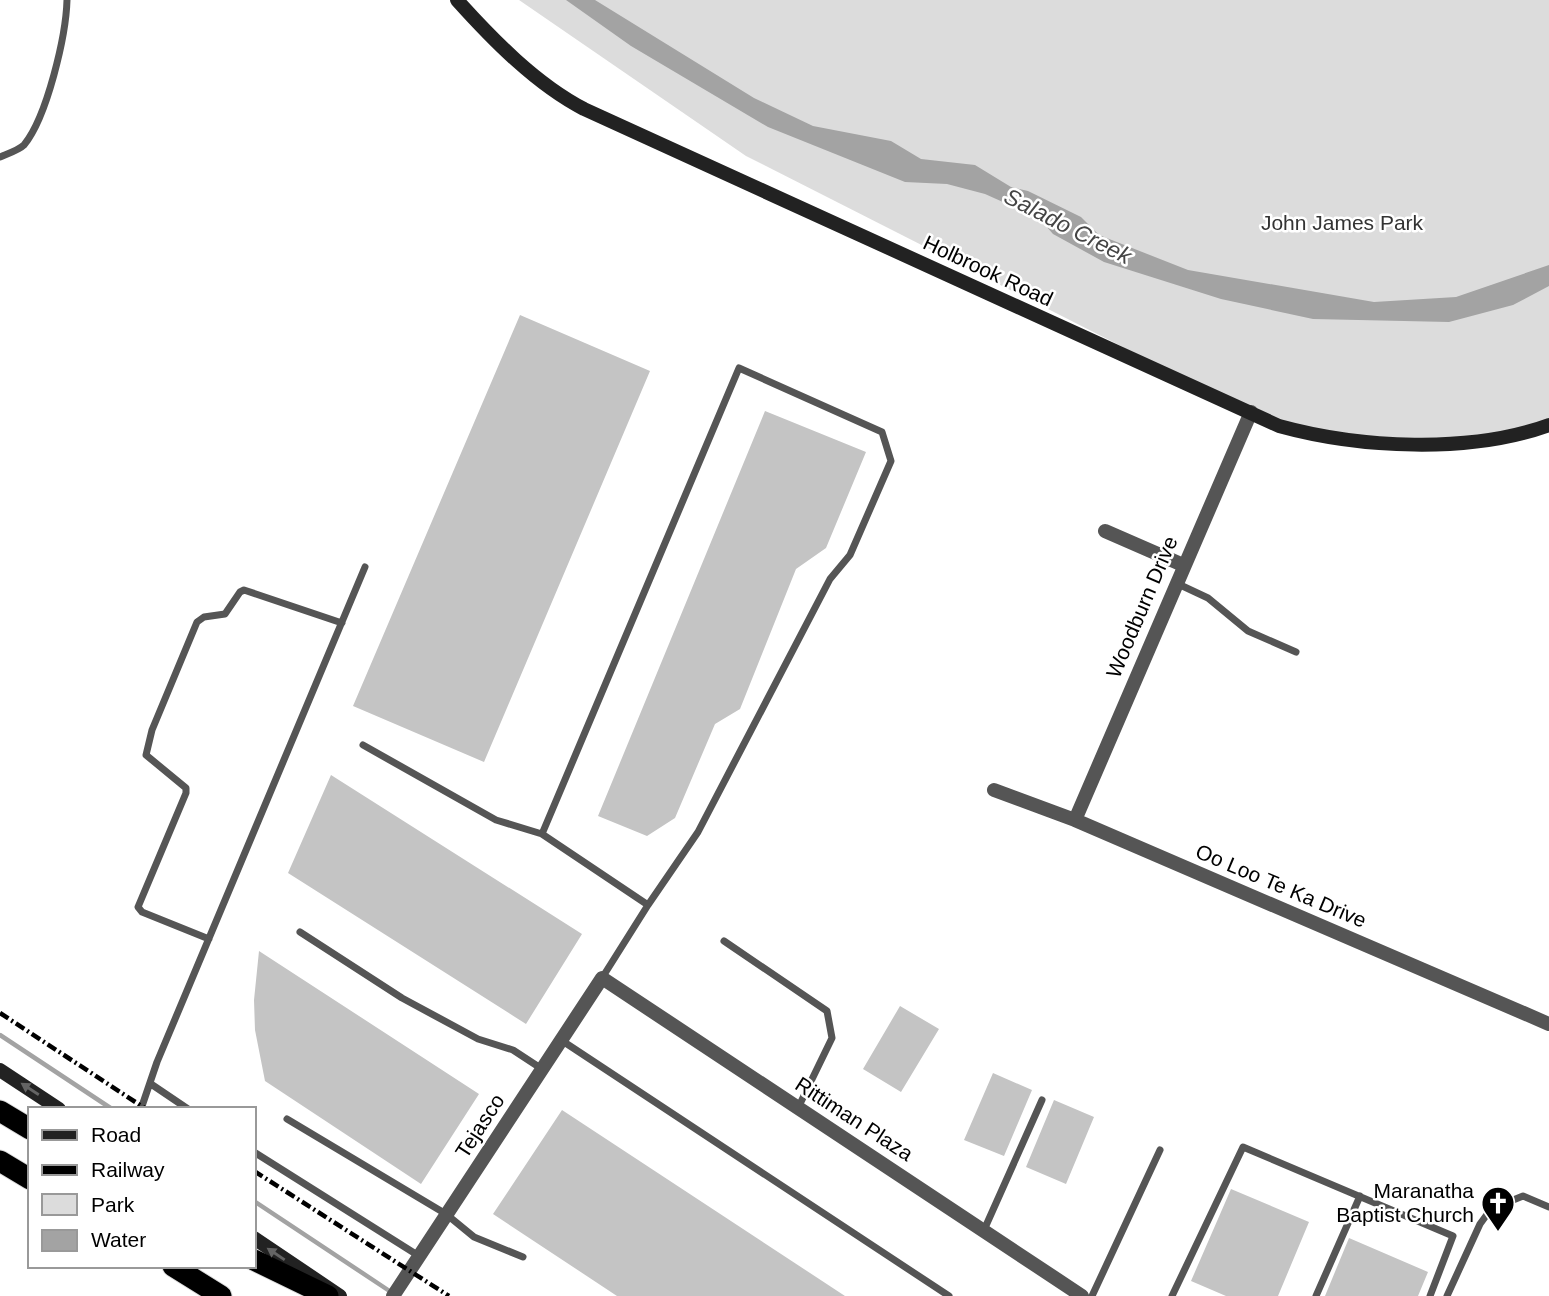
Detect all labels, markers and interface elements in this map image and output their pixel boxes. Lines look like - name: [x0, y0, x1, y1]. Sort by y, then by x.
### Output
- water label: Salado Creek: [1000, 183, 1137, 270]
- park label: John James Park: [1261, 211, 1424, 234]
- street label: Holbrook Road: [920, 231, 1057, 311]
- street label: Woodburn Drive: [1101, 533, 1182, 681]
- street label: Oo Loo Te Ka Drive: [1193, 839, 1370, 932]
- street label: Rittiman Plaza: [791, 1072, 918, 1165]
- one-way arrow: [20, 1083, 39, 1096]
- street label: Tejasco: [451, 1090, 509, 1162]
- legend: [28, 1107, 256, 1268]
- text: Road: [91, 1123, 141, 1146]
- text: Railway: [91, 1158, 165, 1181]
- place label: Maranatha Baptist Church: [1336, 1179, 1474, 1226]
- church icon: Maranatha Baptist Church: [1479, 1184, 1517, 1233]
- text: Park: [91, 1193, 135, 1216]
- text: Water: [91, 1228, 146, 1251]
- one-way arrow: [267, 1247, 286, 1260]

